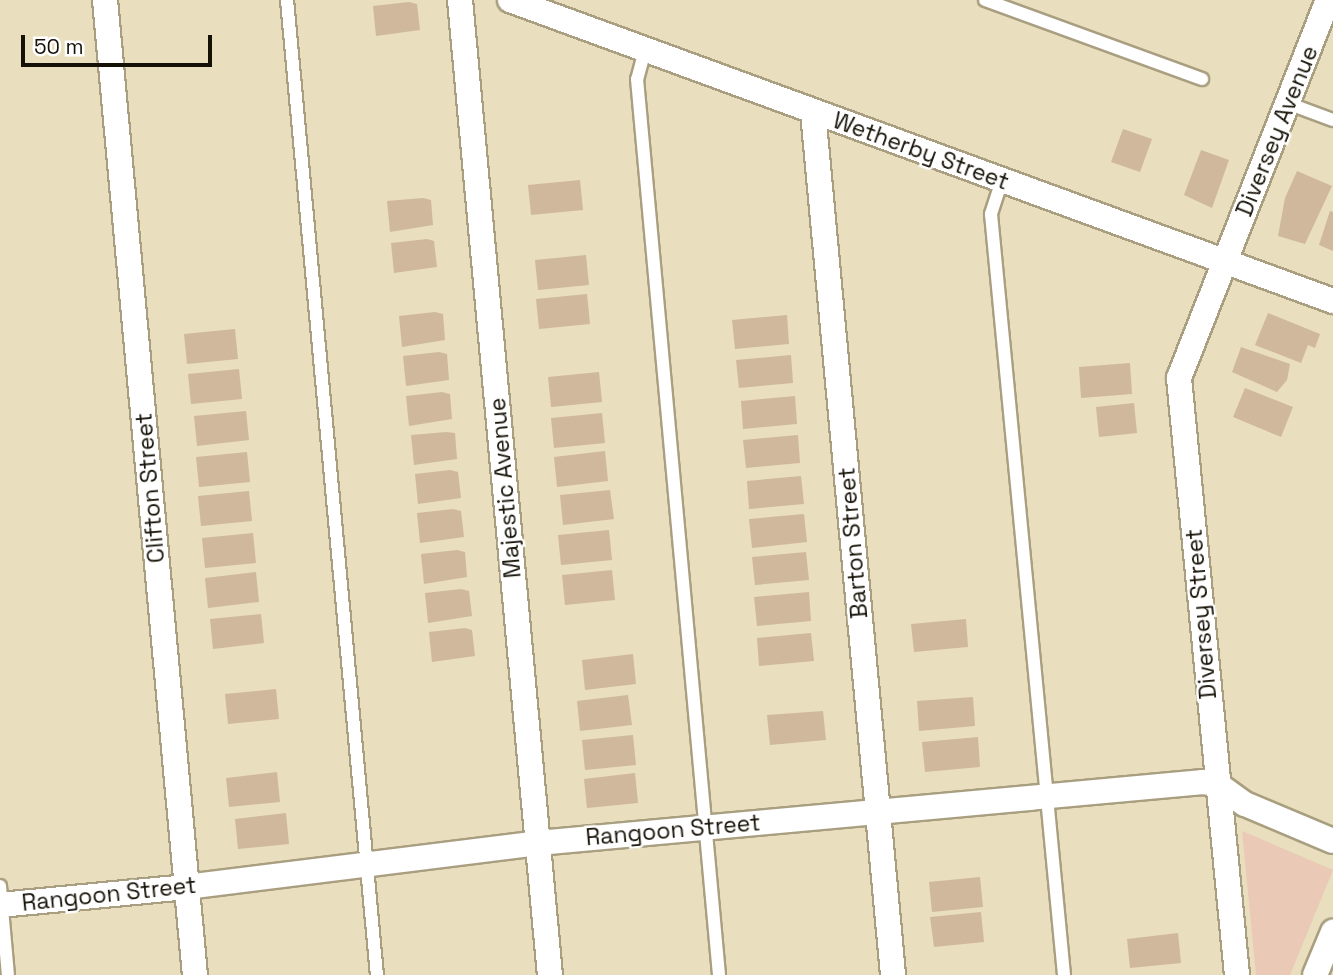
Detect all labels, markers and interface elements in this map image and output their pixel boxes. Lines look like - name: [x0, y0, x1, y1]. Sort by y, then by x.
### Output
- scale bar: [24, 21, 215, 65]
- text: 50 m: [34, 33, 84, 60]
- street label: Diversey Avenue: [1230, 42, 1324, 220]
- street label: Wetherby Street: [829, 106, 1013, 196]
- street label: Majestic Avenue: [483, 396, 527, 580]
- street label: Clifton Street: [130, 412, 170, 564]
- street label: Barton Street: [833, 466, 873, 620]
- street label: Diversey Street: [1180, 528, 1222, 700]
- street label: Rangoon Street: [584, 809, 762, 851]
- street label: Rangoon Street: [20, 871, 198, 917]

